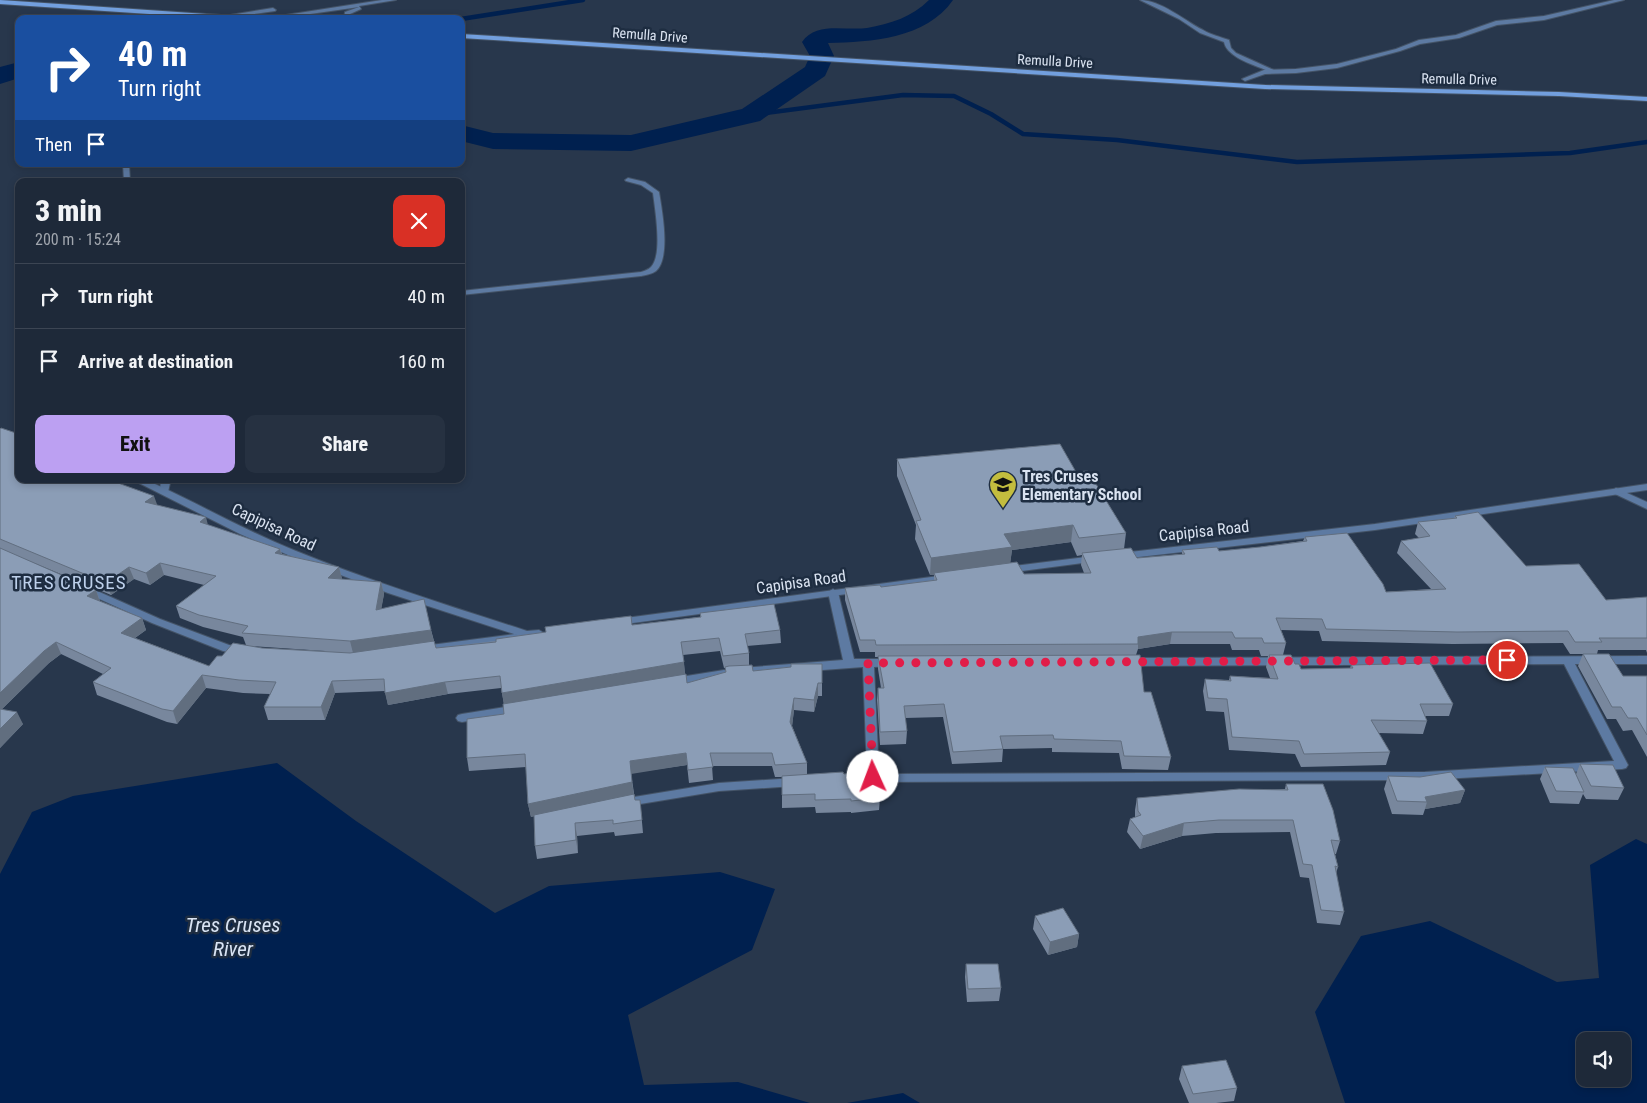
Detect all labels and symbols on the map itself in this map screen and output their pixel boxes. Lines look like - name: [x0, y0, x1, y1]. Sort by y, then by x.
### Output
- street label: Remulla Drive: [612, 24, 689, 46]
- street label: Remulla Drive: [1017, 51, 1094, 71]
- street label: Remulla Drive: [1421, 70, 1497, 88]
- place label: Tres Cruses Elementary School: [1022, 467, 1141, 504]
- school or university icon: Tres Cruses Elementary School: [988, 470, 1018, 509]
- street label: Capipisa Road: [229, 499, 319, 555]
- street label: Capipisa Road: [1158, 517, 1250, 545]
- street label: Capipisa Road: [755, 566, 847, 598]
- district label: TRES CRUSES: [11, 571, 127, 594]
- pin: [1486, 639, 1528, 681]
- position arrow: [846, 750, 898, 802]
- water label: Tres Cruses River: [185, 913, 281, 961]

